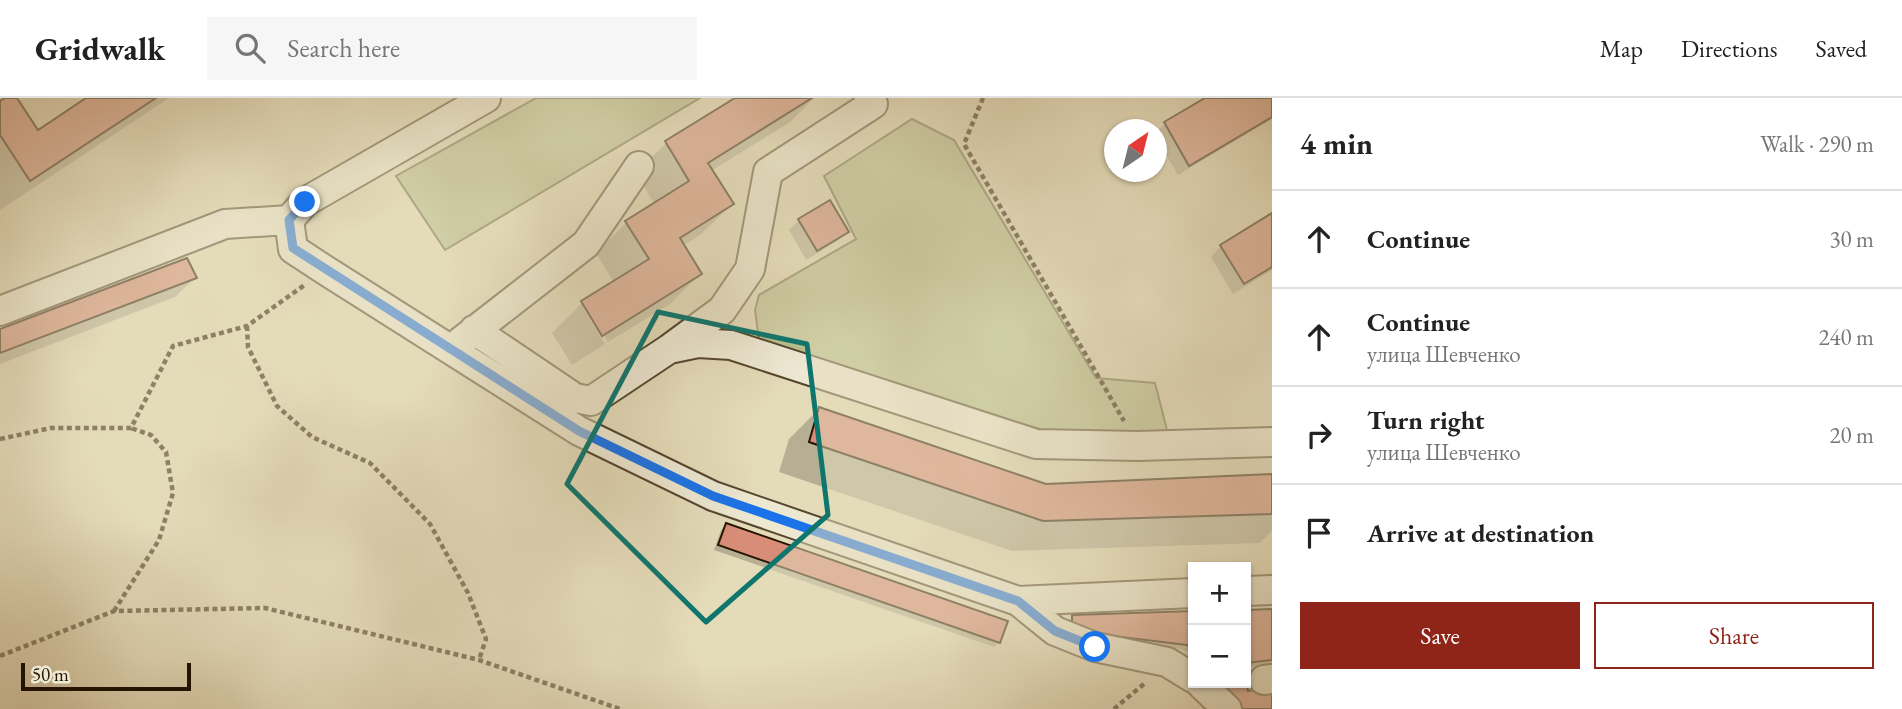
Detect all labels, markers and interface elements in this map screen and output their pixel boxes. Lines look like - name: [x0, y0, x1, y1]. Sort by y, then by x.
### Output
- search box: [207, 17, 697, 80]
- text: Gridwalk: [35, 27, 165, 70]
- icon: search: [231, 29, 269, 67]
- text: Search here: [287, 31, 400, 65]
- text: Map: [1600, 33, 1643, 64]
- text: Directions: [1681, 33, 1778, 64]
- text: Saved: [1816, 33, 1867, 64]
- north arrow: [1104, 119, 1167, 182]
- text: 4 min: [1300, 124, 1373, 163]
- text: Walk · 290 m: [1760, 129, 1874, 159]
- route end: [289, 186, 320, 217]
- icon: ahead: [1300, 220, 1338, 258]
- text: Continue: [1367, 222, 1470, 256]
- text: 30 m: [1829, 224, 1874, 254]
- text: Continue: [1367, 305, 1470, 339]
- icon: ahead: [1300, 318, 1338, 356]
- text: 240 m: [1818, 322, 1874, 352]
- text: улица Шевченко: [1367, 339, 1521, 369]
- text: Turn right: [1367, 403, 1485, 437]
- icon: right: [1300, 416, 1338, 454]
- text: 20 m: [1829, 420, 1874, 450]
- text: улица Шевченко: [1367, 437, 1521, 467]
- icon: arrive: [1300, 514, 1338, 552]
- text: Arrive at destination: [1367, 516, 1594, 550]
- map controls: [1188, 562, 1251, 688]
- button: +: [1188, 562, 1251, 625]
- button: Save: [1300, 602, 1580, 669]
- button: Share: [1594, 602, 1874, 669]
- button: −: [1188, 625, 1251, 688]
- route start: [1079, 631, 1110, 662]
- scale bar: [21, 660, 191, 692]
- text: 50 m: [32, 662, 69, 687]

